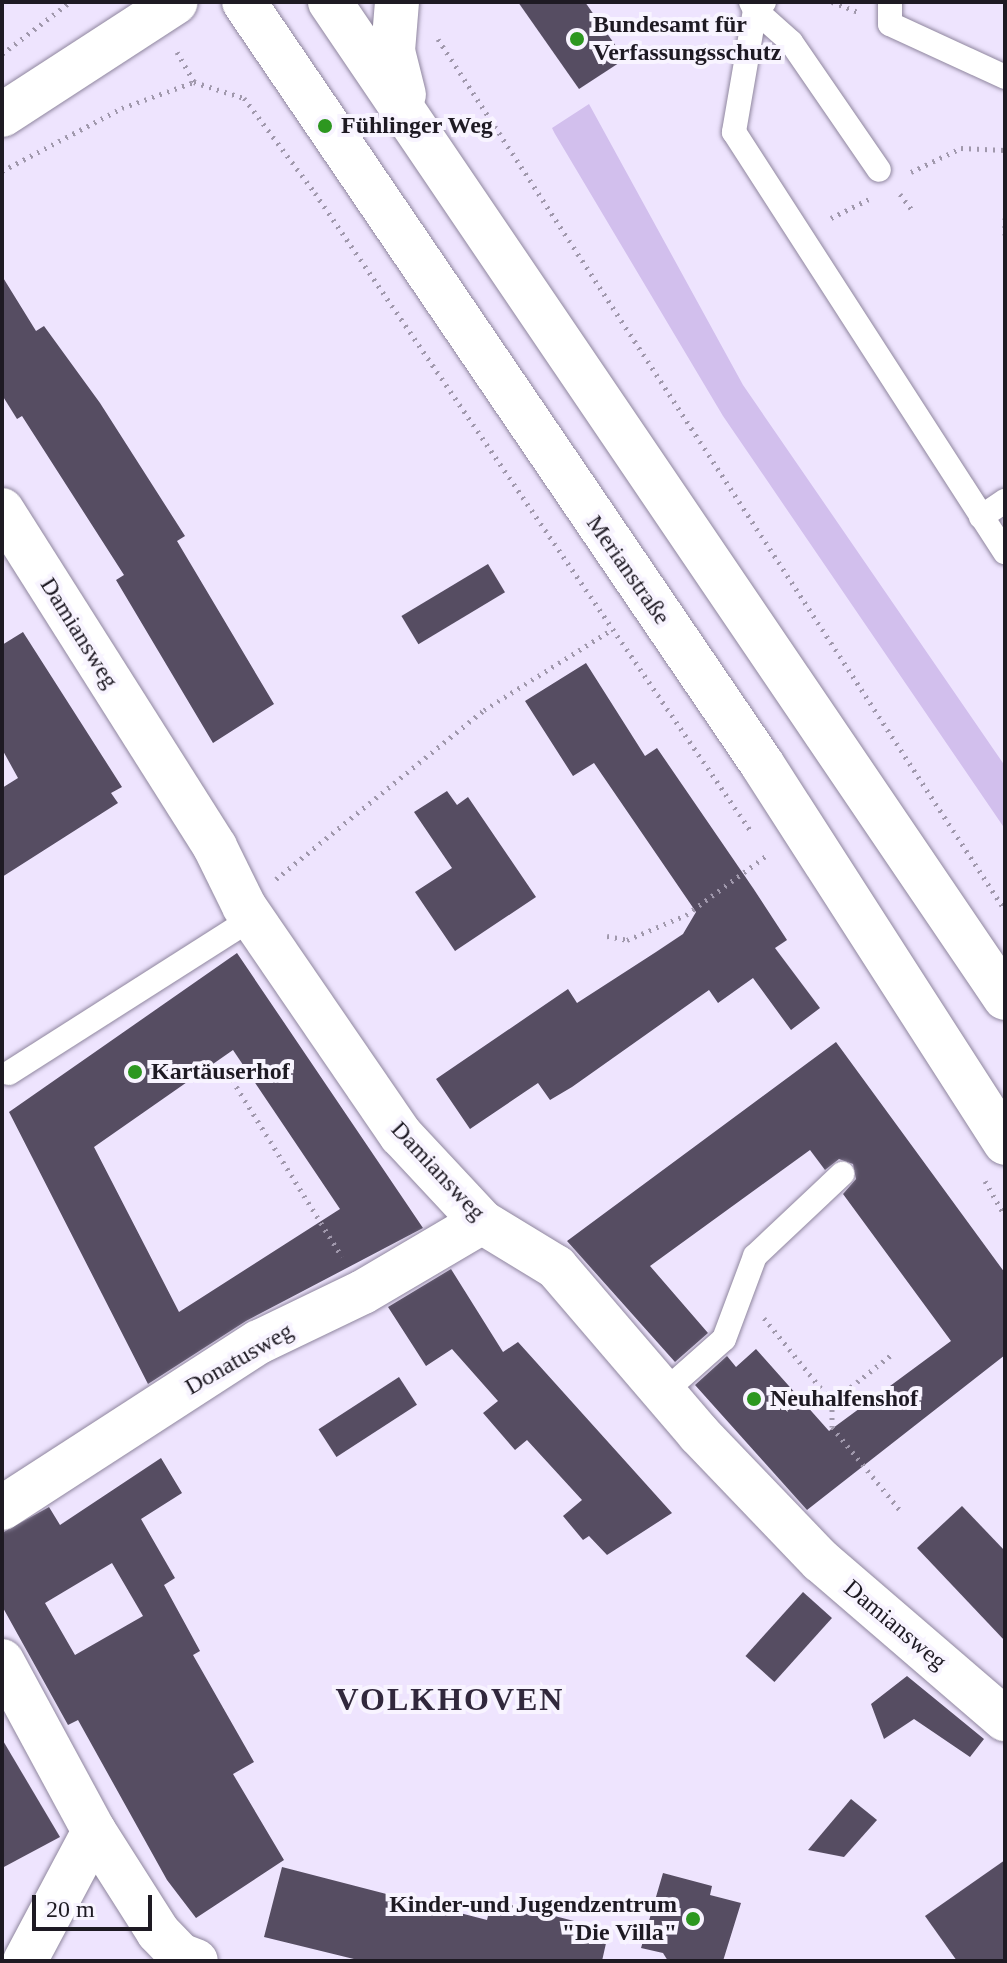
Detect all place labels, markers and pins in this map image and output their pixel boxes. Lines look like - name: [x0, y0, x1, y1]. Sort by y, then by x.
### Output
- place label: Bundesamt für Verfassungsschutz: [593, 11, 781, 67]
- marker: Bundesamt für Verfassungsschutz: [568, 30, 586, 48]
- place label: Fühlinger Weg: [341, 112, 494, 140]
- marker: Fühlinger Weg: [316, 117, 334, 135]
- place label: Kartäuserhof: [151, 1058, 290, 1086]
- marker: Kartäuserhof: [126, 1063, 144, 1081]
- place label: Neuhalfenshof: [770, 1385, 918, 1413]
- marker: Neuhalfenshof: [745, 1390, 763, 1408]
- place label: Kinder-und Jugendzentrum "Die Villa": [389, 1891, 677, 1947]
- marker: Kinder-und Jugendzentrum "Die Villa": [684, 1910, 702, 1928]

